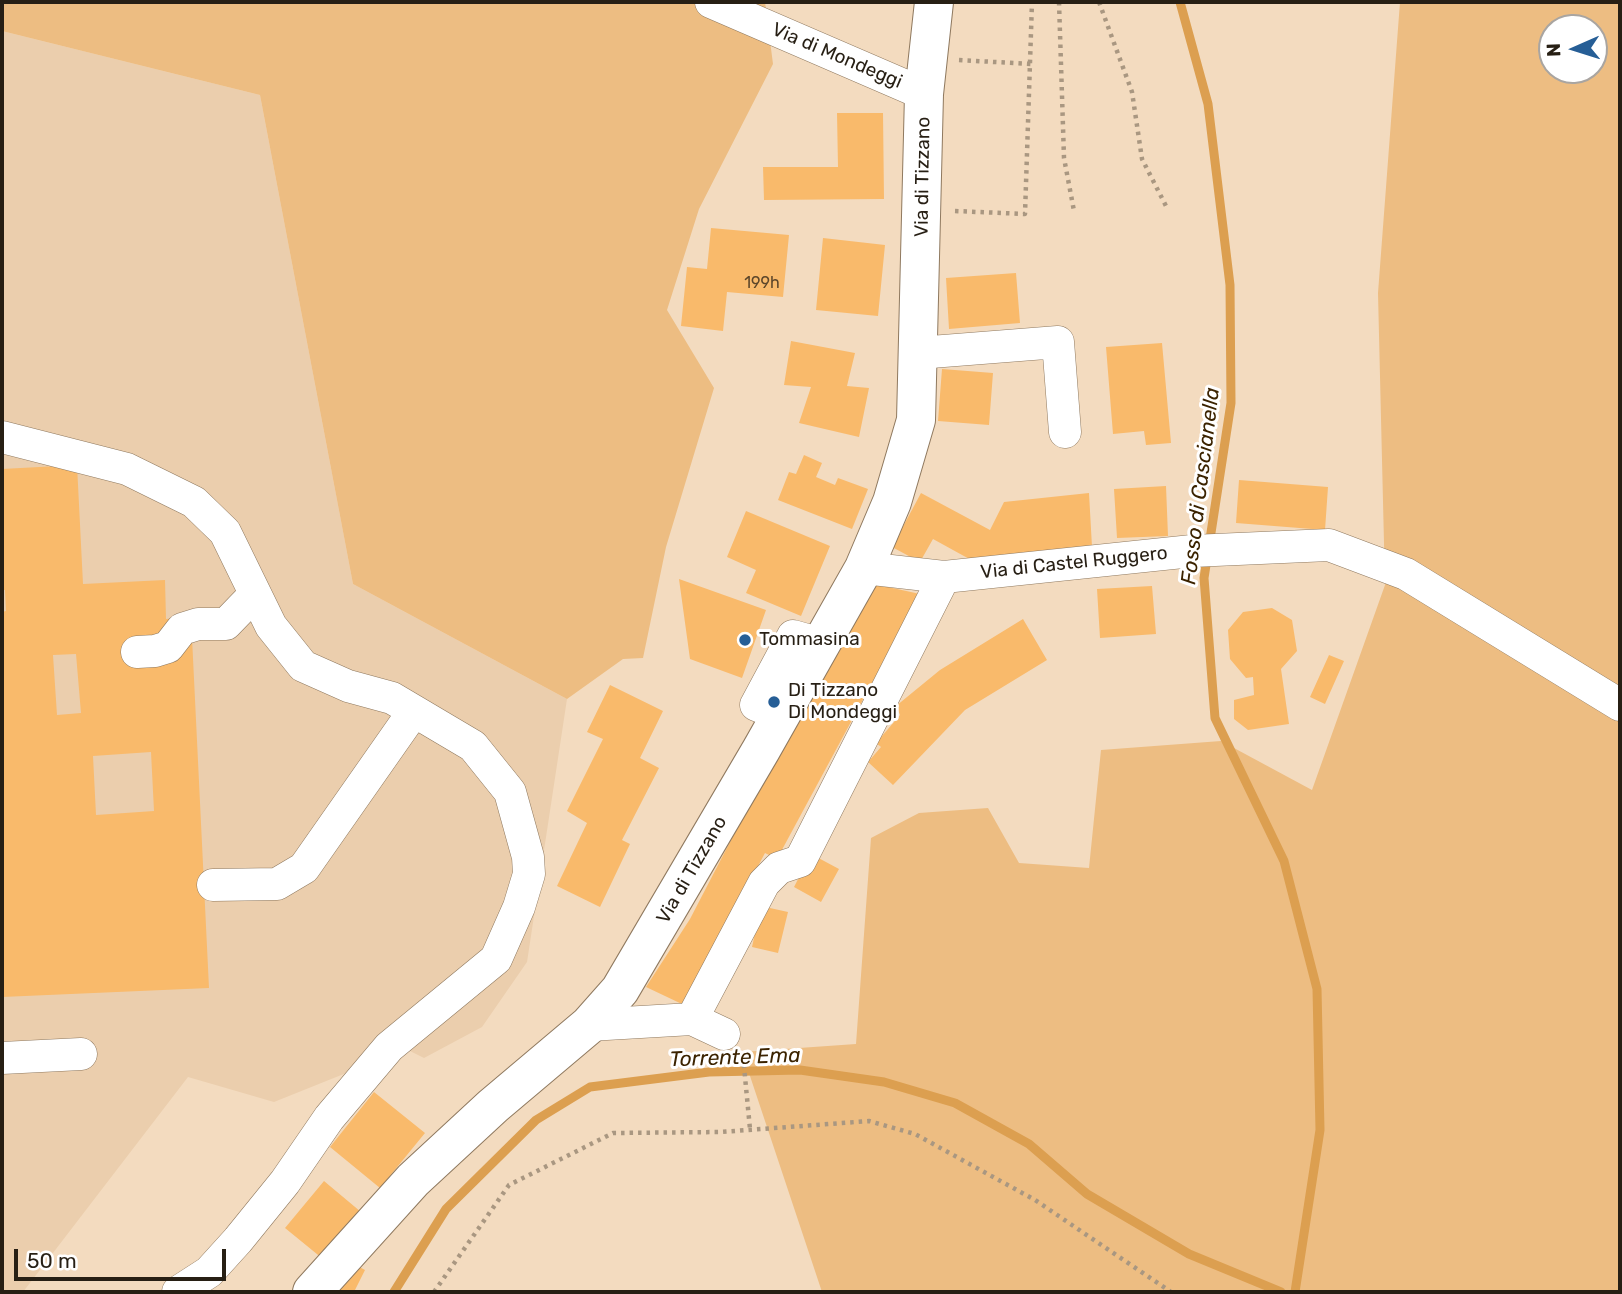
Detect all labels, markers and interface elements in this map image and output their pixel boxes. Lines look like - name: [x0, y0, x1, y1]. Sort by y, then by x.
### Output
- north arrow: [1538, 14, 1608, 84]
- street label: Via di Mondeggi: [768, 18, 906, 94]
- text: N: [1542, 43, 1565, 57]
- street label: Via di Tizzano: [911, 117, 935, 237]
- house number: 199h: [744, 273, 780, 293]
- water label: Fosso di Cascianella: [1176, 386, 1226, 586]
- street label: Via di Castel Ruggero: [979, 542, 1169, 584]
- place label: Tommasina: [759, 629, 860, 651]
- marker: Tommasina: [737, 632, 753, 648]
- place label: Di Tizzano Di Mondeggi: [788, 680, 897, 724]
- marker: Di Tizzano Di Mondeggi: [766, 694, 782, 710]
- street label: Via di Tizzano: [652, 812, 732, 928]
- water label: Torrente Ema: [669, 1043, 801, 1073]
- scale bar: [18, 1234, 229, 1278]
- text: 50 m: [27, 1248, 77, 1273]

